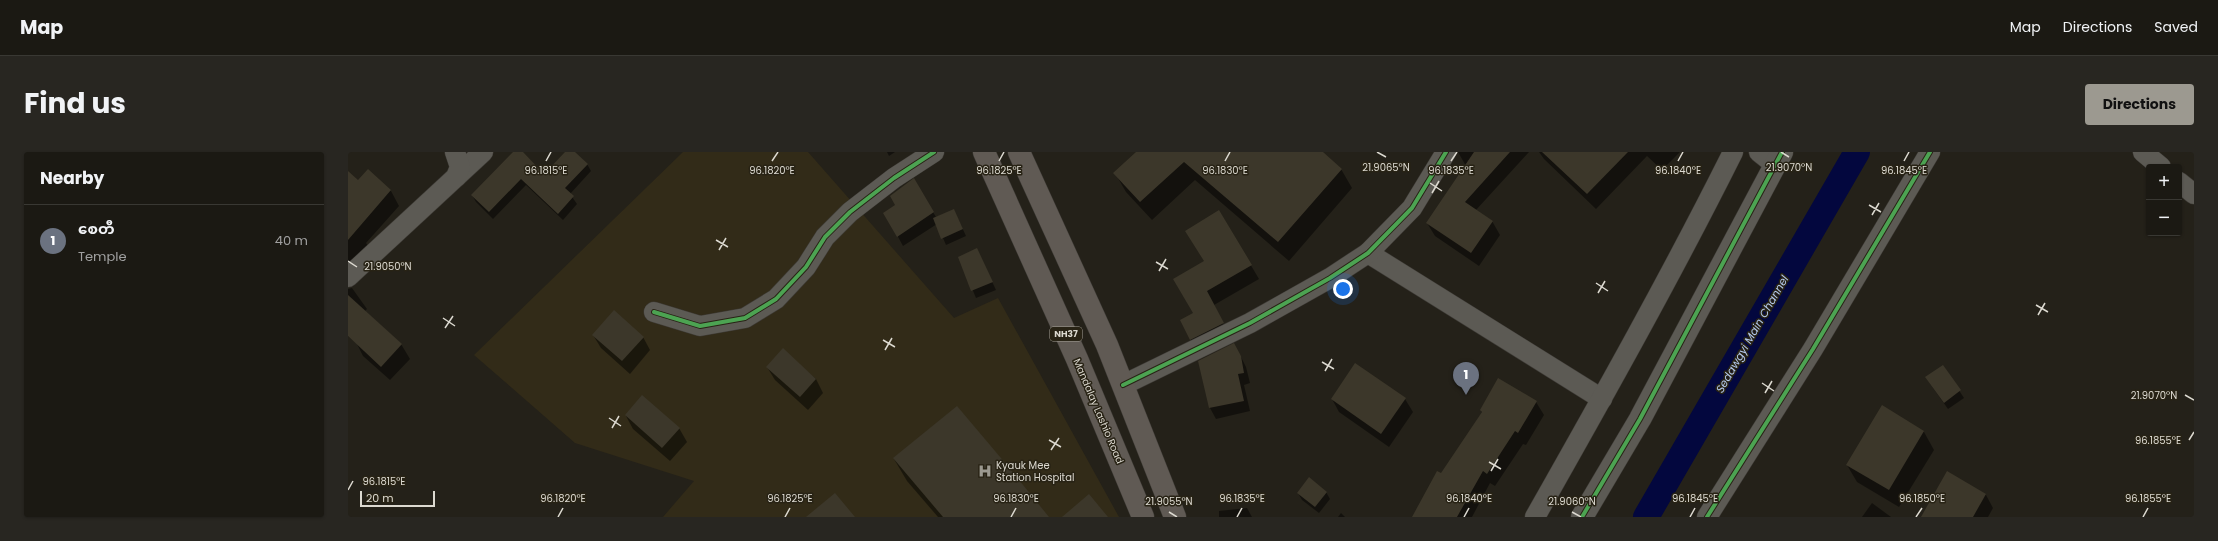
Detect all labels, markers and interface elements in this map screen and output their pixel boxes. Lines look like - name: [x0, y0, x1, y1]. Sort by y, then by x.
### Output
- text: Map: [20, 14, 63, 41]
- text: Map: [2010, 17, 2041, 37]
- text: Directions: [2063, 17, 2132, 37]
- text: Saved: [2154, 17, 2198, 37]
- text: Find us: [24, 84, 126, 123]
- button: Directions: [2085, 84, 2194, 125]
- text: 21.9065°N: [1362, 160, 1410, 175]
- text: 21.9070°N: [1766, 160, 1812, 175]
- text: 96.1815°E: [525, 163, 567, 178]
- text: 96.1820°E: [749, 163, 795, 178]
- text: 96.1825°E: [976, 163, 1022, 178]
- text: 96.1830°E: [1202, 163, 1248, 178]
- text: 96.1835°E: [1428, 163, 1474, 178]
- text: 96.1840°E: [1655, 163, 1701, 178]
- text: 96.1845°E: [1881, 163, 1927, 178]
- map controls: [2146, 164, 2182, 236]
- button: +: [2146, 164, 2182, 200]
- text: Nearby: [40, 166, 104, 190]
- button: −: [2146, 200, 2182, 236]
- text: စေတီ: [78, 218, 115, 239]
- text: 1: [51, 231, 55, 250]
- text: 40 m: [275, 231, 308, 250]
- text: Temple: [78, 247, 127, 266]
- text: 21.9050°N: [364, 259, 412, 274]
- water label: Sedawgyi Main Channel: [1712, 272, 1792, 396]
- your location: [1333, 279, 1353, 299]
- road number: NH37: [1050, 327, 1082, 341]
- street label: Mandalay Lashio Road: [1070, 356, 1128, 466]
- pin: 1: [1453, 362, 1479, 395]
- text: 21.9070°N: [2131, 388, 2177, 403]
- text: 96.1855°E: [2135, 433, 2181, 448]
- place label: Kyauk Mee Station Hospital: [996, 458, 1074, 485]
- hospital icon: Kyauk Mee Station Hospital: [977, 463, 993, 479]
- text: 96.1815°E: [363, 474, 405, 489]
- scale bar: [360, 489, 435, 508]
- text: 20 m: [366, 490, 394, 506]
- text: 96.1820°E: [540, 491, 586, 506]
- text: 96.1825°E: [767, 491, 813, 506]
- text: 96.1830°E: [993, 491, 1039, 506]
- text: 96.1835°E: [1219, 491, 1265, 506]
- text: 96.1840°E: [1446, 491, 1492, 506]
- text: 96.1845°E: [1672, 491, 1718, 506]
- text: 96.1850°E: [1899, 491, 1945, 506]
- text: 96.1855°E: [2125, 491, 2171, 506]
- text: 21.9055°N: [1145, 494, 1193, 509]
- text: 21.9060°N: [1548, 494, 1596, 509]

